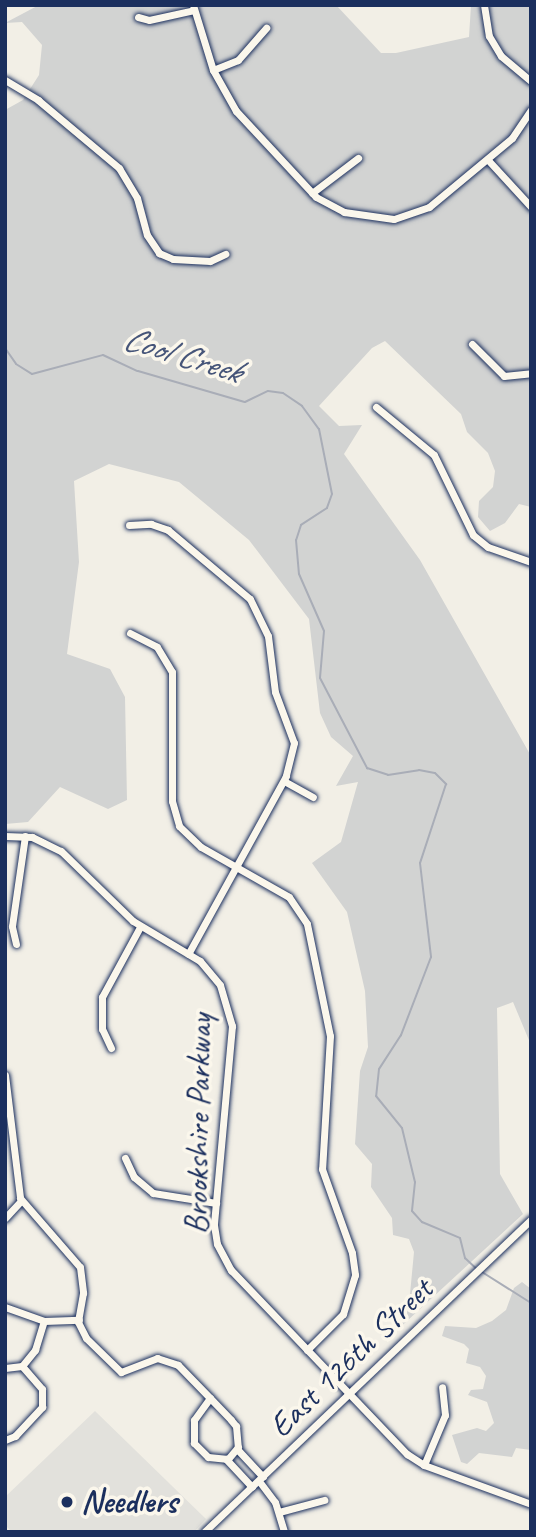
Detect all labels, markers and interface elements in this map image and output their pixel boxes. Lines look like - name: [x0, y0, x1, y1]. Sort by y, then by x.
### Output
- water label: Cool Creek: [118, 317, 246, 393]
- street label: Brookshire Parkway: [177, 1013, 221, 1235]
- street label: East 126th Street: [261, 1270, 441, 1446]
- place label: Needlers: [81, 1482, 177, 1522]
- marker: Needlers: [59, 1494, 75, 1510]

